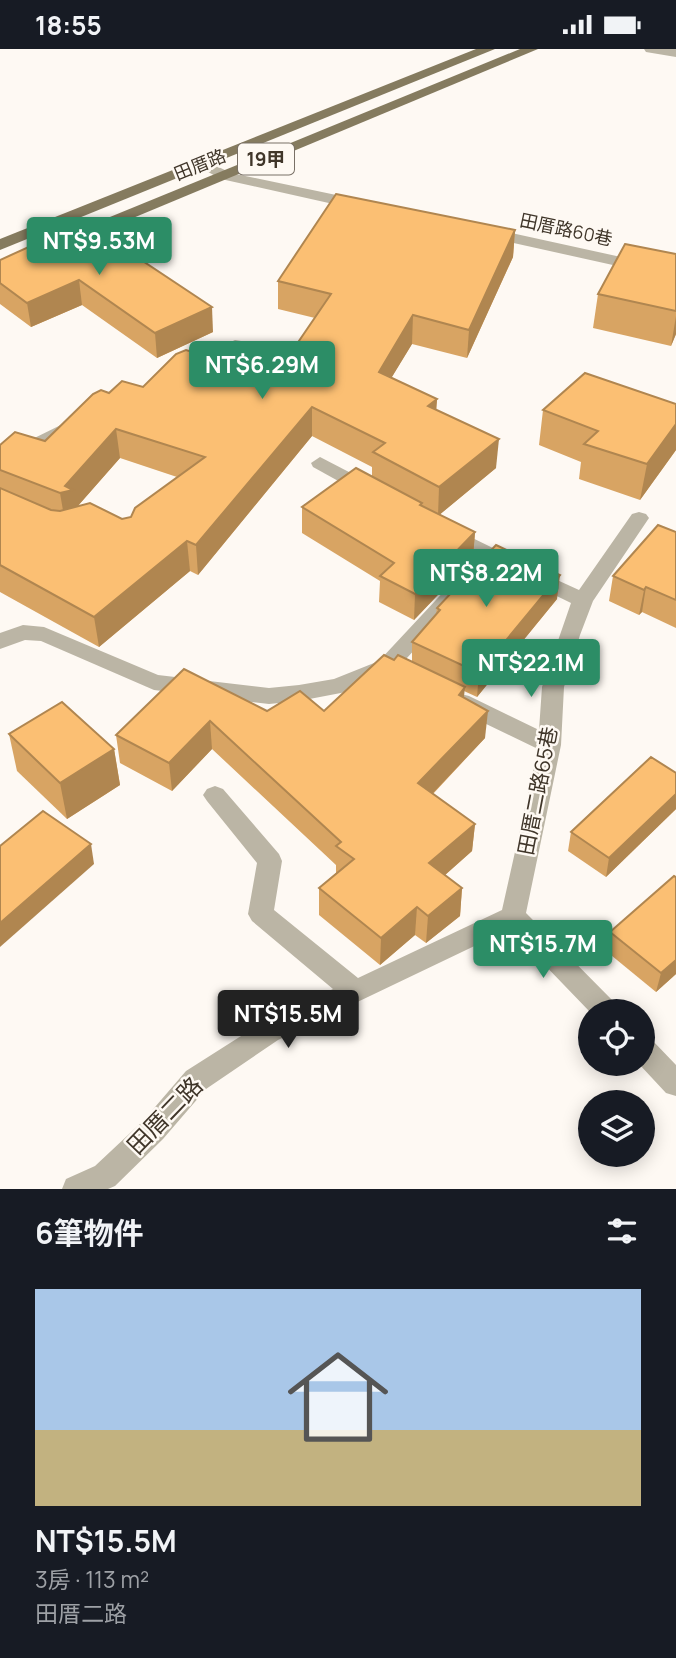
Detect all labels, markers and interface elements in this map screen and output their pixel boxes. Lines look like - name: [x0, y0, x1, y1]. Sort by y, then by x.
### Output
- text: 18:55: [35, 7, 102, 43]
- street label: 田厝路: [170, 143, 229, 185]
- road number: 19甲: [238, 143, 294, 174]
- street label: 田厝路60巷: [518, 207, 615, 251]
- pin: NT$9.53M: [27, 217, 171, 277]
- text: NT$9.53M: [43, 224, 155, 256]
- pin: NT$6.29M: [190, 341, 334, 401]
- text: NT$6.29M: [205, 348, 319, 380]
- pin: NT$8.22M: [414, 549, 558, 609]
- text: NT$8.22M: [429, 556, 543, 588]
- pin: NT$22.1M: [459, 639, 603, 699]
- text: NT$22.1M: [478, 646, 584, 678]
- street label: 田厝二路65巷: [511, 724, 563, 857]
- pin: NT$15.7M: [471, 921, 615, 980]
- text: NT$15.7M: [489, 927, 597, 959]
- pin: NT$15.5M: [216, 991, 360, 1050]
- text: NT$15.5M: [234, 997, 342, 1029]
- map controls: [578, 999, 655, 1167]
- button: locate: [578, 999, 655, 1076]
- street label: 田厝二路: [119, 1069, 209, 1161]
- button: layers: [578, 1090, 655, 1167]
- text: 6筆物件: [35, 1212, 144, 1253]
- icon: filters: [603, 1212, 641, 1250]
- icon: home: [275, 1334, 401, 1460]
- text: NT$15.5M: [35, 1520, 177, 1561]
- text: 3房 · 113 m²: [35, 1563, 149, 1595]
- text: 田厝二路: [35, 1597, 127, 1629]

